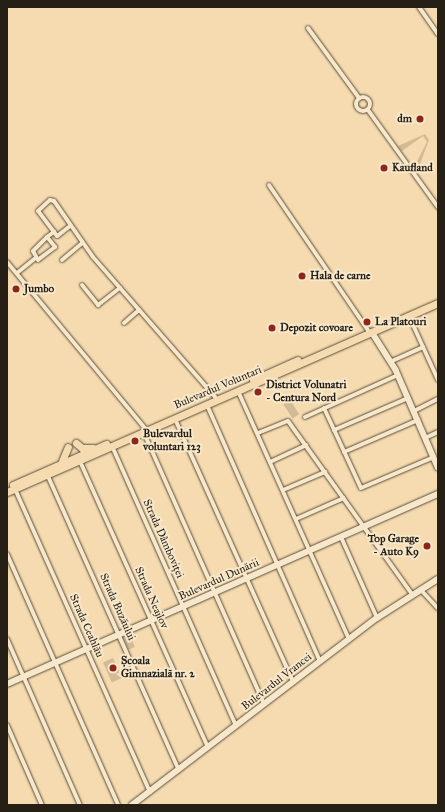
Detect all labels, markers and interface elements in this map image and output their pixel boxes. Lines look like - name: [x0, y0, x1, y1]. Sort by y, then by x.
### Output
- place label: dm: [397, 112, 412, 126]
- marker: dm: [415, 114, 425, 124]
- place label: Kaufland: [392, 161, 433, 175]
- marker: Kaufland: [379, 163, 389, 173]
- place label: Hala de carne: [310, 269, 371, 283]
- marker: Hala de carne: [297, 271, 307, 281]
- place label: Jumbo: [24, 282, 54, 296]
- marker: Jumbo: [11, 284, 21, 294]
- place label: La Platouri: [375, 315, 427, 329]
- marker: La Platouri: [362, 317, 372, 327]
- place label: Depozit covoare: [280, 321, 353, 335]
- marker: Depozit covoare: [267, 323, 277, 333]
- street label: Bulevardul Voluntari: [172, 364, 264, 412]
- place label: District Volunatri - Centura Nord: [266, 379, 347, 405]
- marker: District Volunatri - Centura Nord: [253, 387, 263, 397]
- place label: Bulevardul voluntari 123: [143, 428, 201, 454]
- marker: Bulevardul voluntari 123: [130, 436, 140, 446]
- street label: Strada Dâmboviței: [140, 498, 186, 580]
- place label: Top Garage - Auto K9: [368, 533, 419, 559]
- marker: Top Garage - Auto K9: [422, 541, 432, 551]
- street label: Bulevardul Dunării: [177, 556, 261, 604]
- street label: Strada Neajlov: [131, 565, 171, 631]
- street label: Strada Buzăului: [96, 571, 138, 643]
- street label: Strada Ceahlău: [66, 592, 106, 660]
- street label: Bulevardul Vrancei: [239, 651, 315, 713]
- place label: Școala Gimnazială nr. 2: [121, 655, 195, 681]
- marker: Școala Gimnazială nr. 2: [108, 663, 118, 673]

